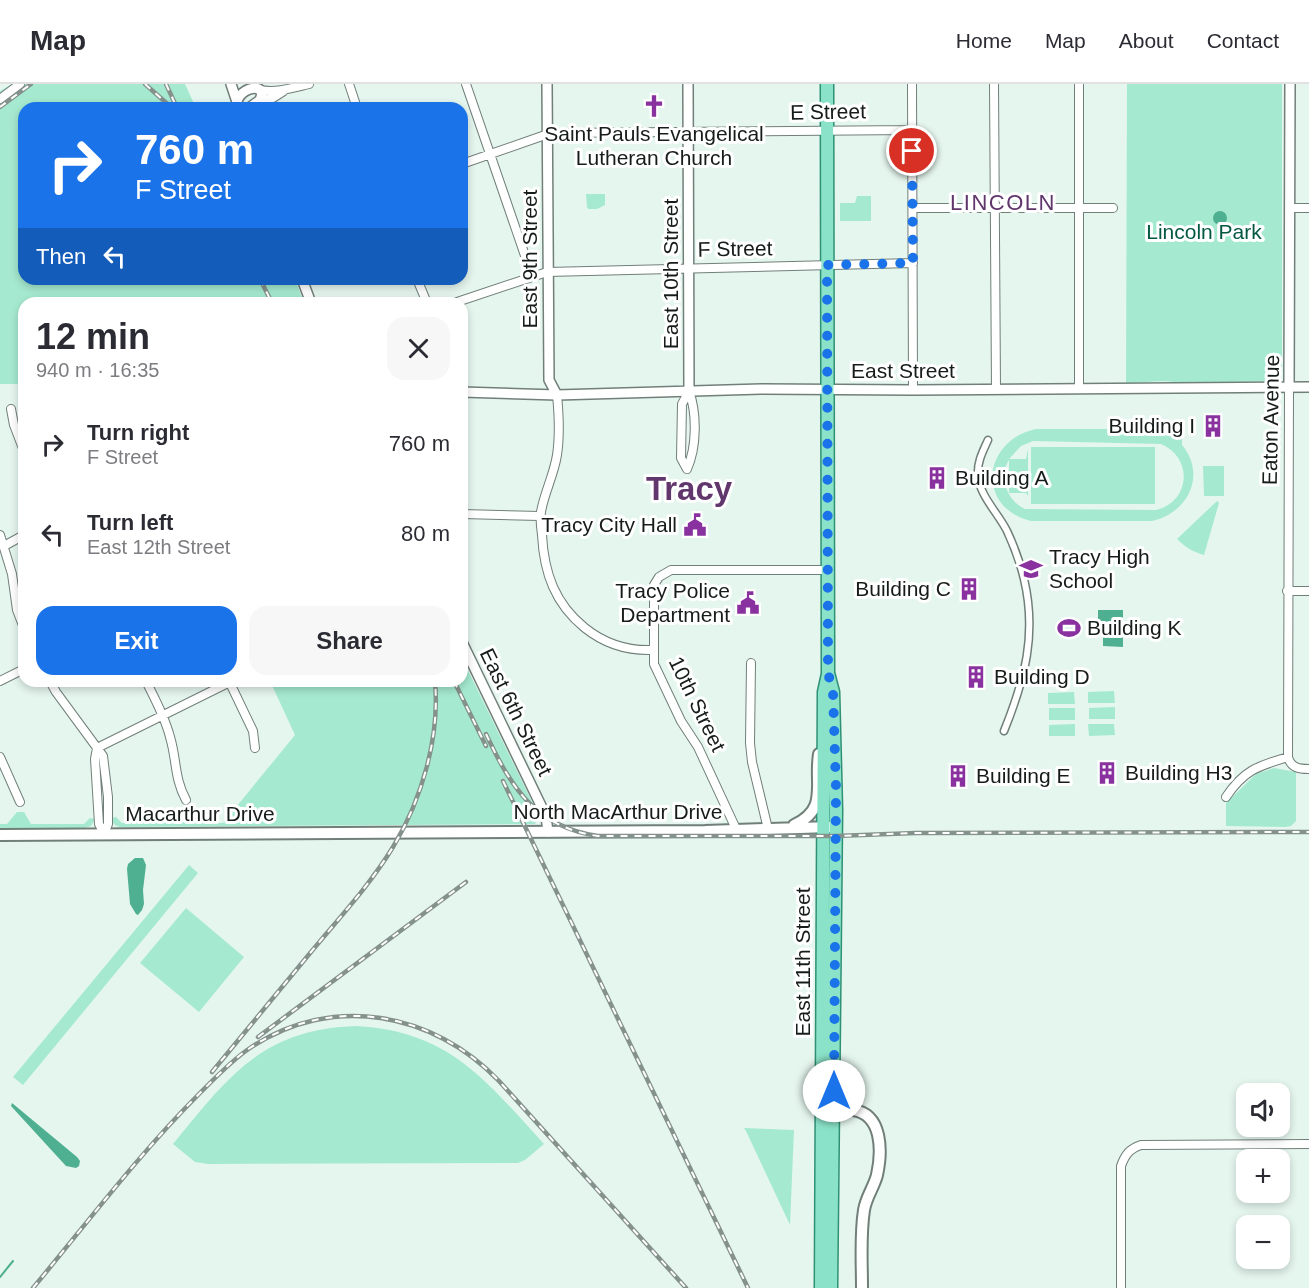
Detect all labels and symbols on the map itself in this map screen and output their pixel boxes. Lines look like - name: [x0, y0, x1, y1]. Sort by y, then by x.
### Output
- church icon: Saint Pauls Evangelical Lutheran Church: [641, 93, 667, 119]
- street label: E Street: [790, 99, 866, 124]
- place label: Saint Pauls Evangelical Lutheran Church: [544, 122, 764, 169]
- pin: [886, 125, 937, 176]
- street label: East 9th Street: [518, 189, 541, 328]
- district label: LINCOLN: [950, 190, 1056, 215]
- street label: East 10th Street: [659, 199, 682, 349]
- park label: Lincoln Park: [1146, 220, 1262, 243]
- street label: F Street: [697, 236, 773, 261]
- street label: Eaton Avenue: [1258, 355, 1283, 485]
- street label: East Street: [851, 359, 955, 382]
- building icon: Building I: [1200, 413, 1226, 439]
- place label: Building I: [1109, 414, 1195, 437]
- building icon: Building A: [924, 465, 950, 491]
- place label: Building A: [955, 466, 1048, 489]
- district label: Tracy: [646, 470, 733, 507]
- public building icon: Tracy City Hall: [682, 512, 708, 538]
- place label: Tracy City Hall: [541, 513, 677, 536]
- place label: Tracy High School: [1049, 545, 1150, 592]
- school or university icon: Tracy High School: [1018, 556, 1044, 582]
- building icon: Building C: [956, 576, 982, 602]
- place label: Building C: [855, 577, 951, 600]
- place label: Tracy Police Department: [615, 579, 730, 626]
- public building icon: Tracy Police Department: [735, 590, 761, 616]
- sports icon: Building K: [1056, 615, 1082, 641]
- place label: Building K: [1087, 616, 1182, 639]
- street label: East 6th Street: [476, 644, 557, 779]
- street label: 10th Street: [665, 653, 730, 755]
- building icon: Building D: [963, 664, 989, 690]
- place label: Building D: [994, 665, 1090, 688]
- building icon: Building H3: [1094, 760, 1120, 786]
- place label: Building H3: [1125, 761, 1232, 784]
- building icon: Building E: [945, 763, 971, 789]
- place label: Building E: [976, 764, 1071, 787]
- street label: North MacArthur Drive: [514, 800, 722, 823]
- street label: Macarthur Drive: [125, 802, 275, 825]
- street label: East 11th Street: [791, 887, 814, 1037]
- position arrow: [802, 1059, 866, 1123]

